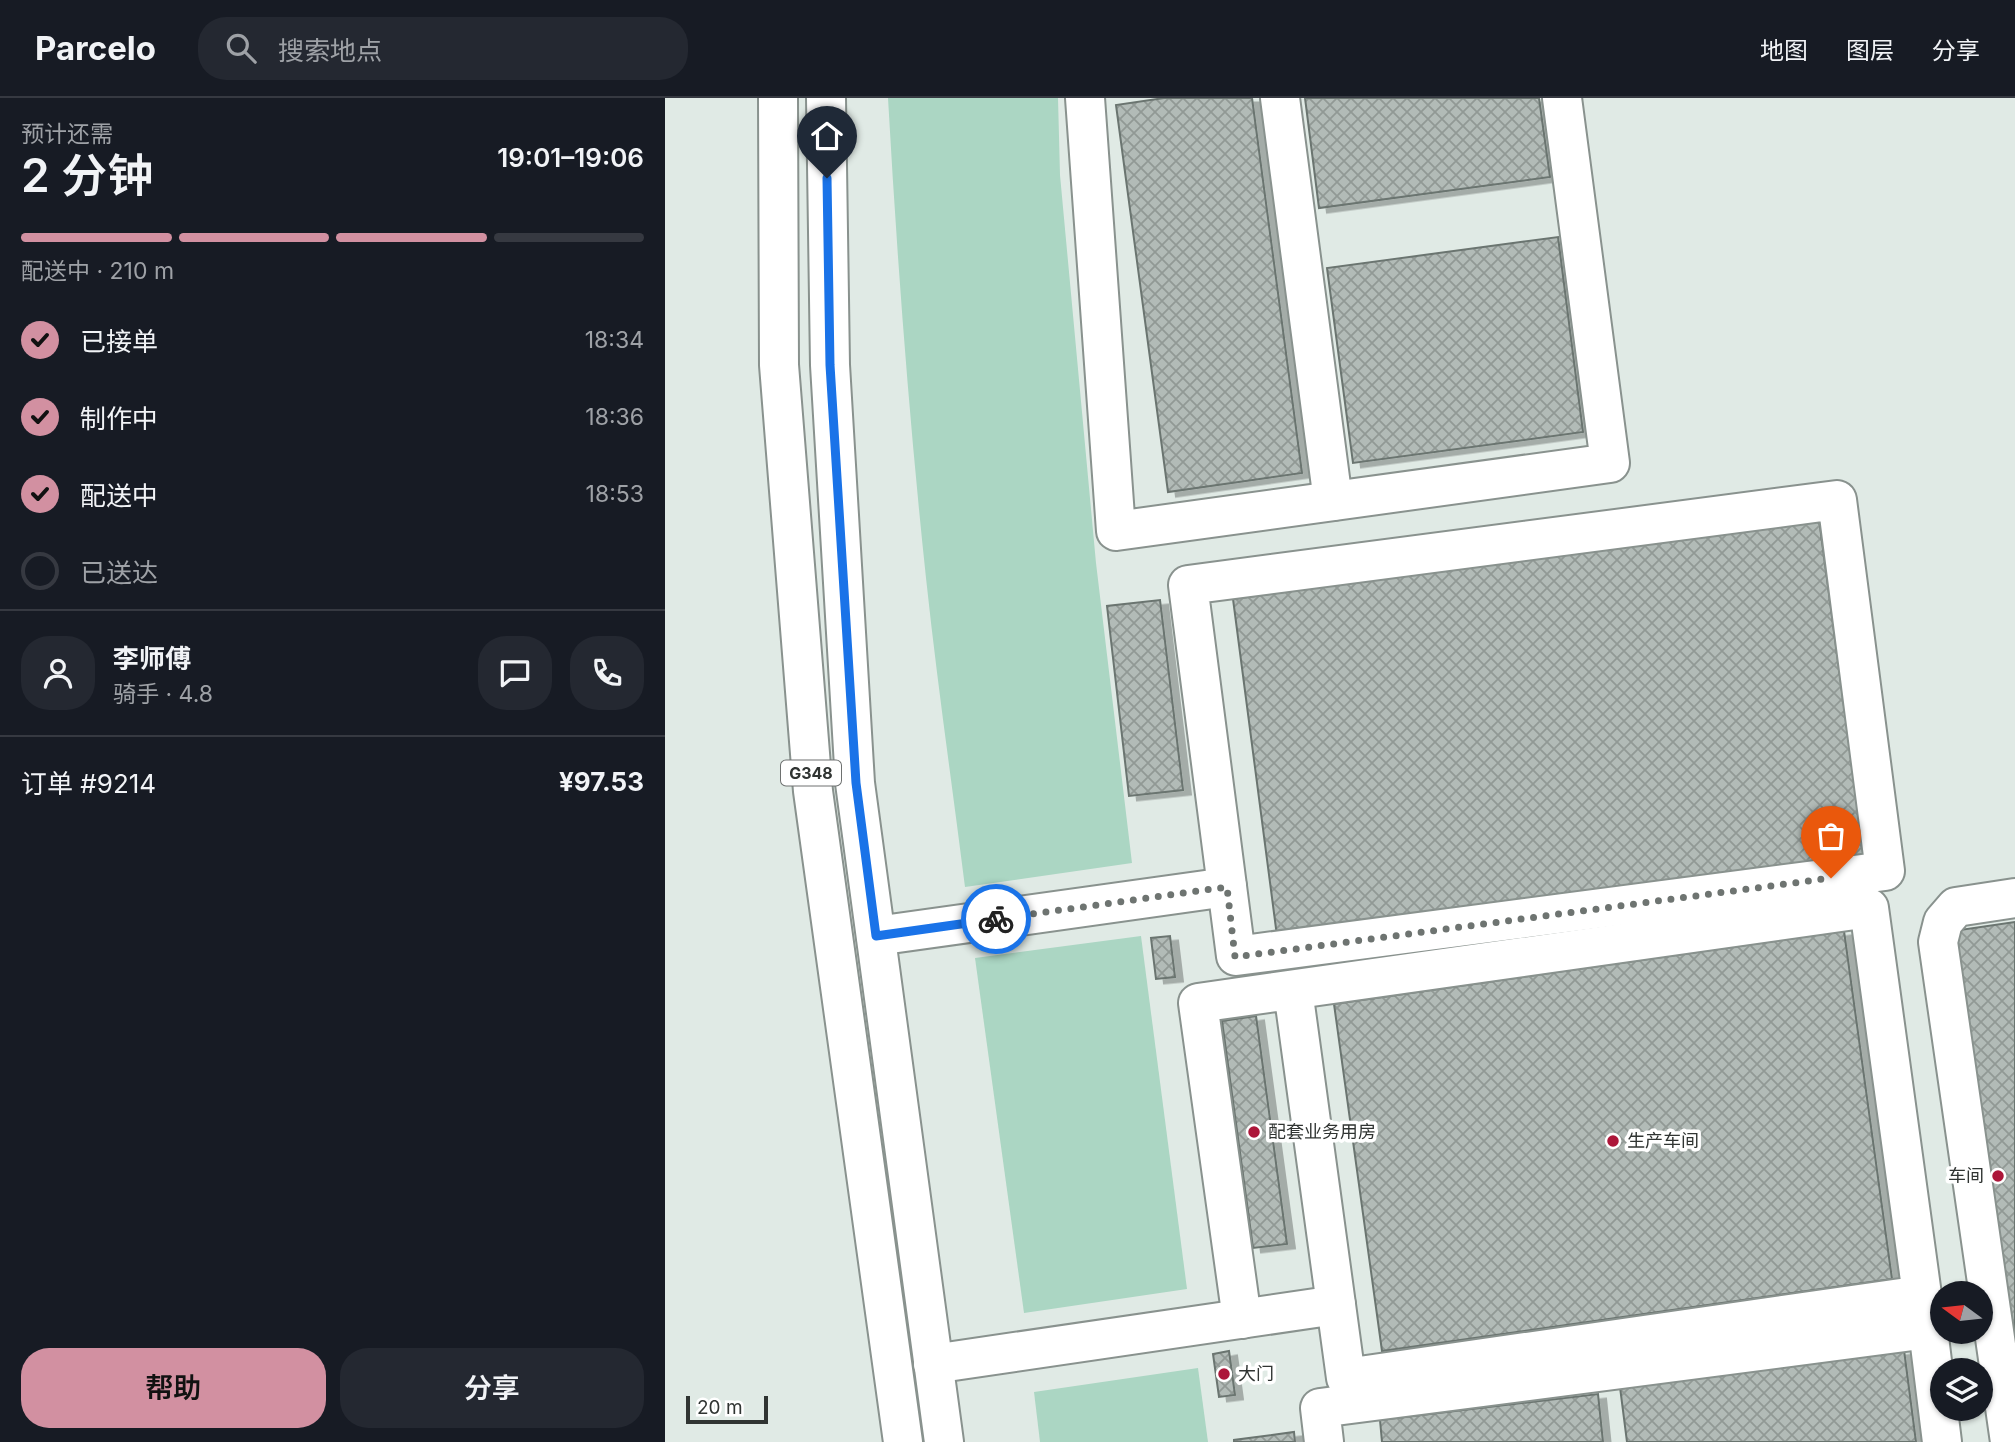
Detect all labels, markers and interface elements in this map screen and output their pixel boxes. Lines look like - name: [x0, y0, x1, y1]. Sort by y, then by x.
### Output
- search box: [198, 17, 688, 80]
- text: Parcelo: [35, 28, 156, 68]
- icon: search: [222, 29, 260, 67]
- text: 搜索地点: [278, 35, 382, 66]
- text: 地图: [1760, 36, 1808, 65]
- text: 图层: [1846, 36, 1894, 65]
- text: 分享: [1932, 36, 1980, 65]
- pin: [797, 106, 857, 178]
- icon: home: [808, 117, 846, 155]
- text: 预计还需: [21, 120, 113, 148]
- text: 19:01–19:06: [497, 142, 644, 173]
- text: 2 分钟: [21, 147, 153, 203]
- text: 配送中 · 210 m: [21, 257, 174, 285]
- icon: check: [21, 321, 59, 359]
- text: 已接单: [80, 326, 158, 357]
- text: 18:34: [585, 326, 644, 354]
- icon: check: [21, 398, 59, 436]
- text: 制作中: [80, 403, 158, 434]
- text: 18:36: [585, 403, 644, 431]
- icon: check: [21, 475, 59, 513]
- text: 配送中: [80, 480, 158, 511]
- text: 18:53: [586, 480, 644, 508]
- text: 已送达: [80, 557, 158, 588]
- button: person: [21, 636, 95, 710]
- button: chat: [478, 636, 552, 710]
- button: phone: [570, 636, 644, 710]
- text: 李师傅: [113, 643, 191, 674]
- text: 骑手 · 4.8: [113, 680, 213, 708]
- road number: G348: [781, 760, 841, 786]
- text: ¥97.53: [559, 766, 644, 797]
- text: 订单 #9214: [21, 768, 156, 799]
- pin: [1801, 806, 1861, 878]
- icon: bag: [1812, 817, 1850, 855]
- courier: [961, 884, 1031, 954]
- icon: bike: [977, 900, 1015, 938]
- place label: 配套业务用房: [1268, 1121, 1376, 1142]
- marker: 配套业务用房: [1246, 1124, 1262, 1140]
- place label: 生产车间: [1627, 1130, 1699, 1151]
- marker: 生产车间: [1605, 1133, 1621, 1149]
- place label: 车间: [1948, 1165, 1984, 1186]
- marker: 车间: [1990, 1168, 2006, 1184]
- north arrow: [1930, 1281, 1993, 1344]
- map controls: [1930, 1281, 1993, 1421]
- button: 帮助: [21, 1348, 326, 1428]
- button: 分享: [340, 1348, 644, 1428]
- button: layers: [1930, 1358, 1993, 1421]
- place label: 大门: [1238, 1363, 1274, 1384]
- marker: 大门: [1216, 1366, 1232, 1382]
- scale bar: [686, 1393, 768, 1425]
- text: 20 m: [697, 1396, 743, 1419]

